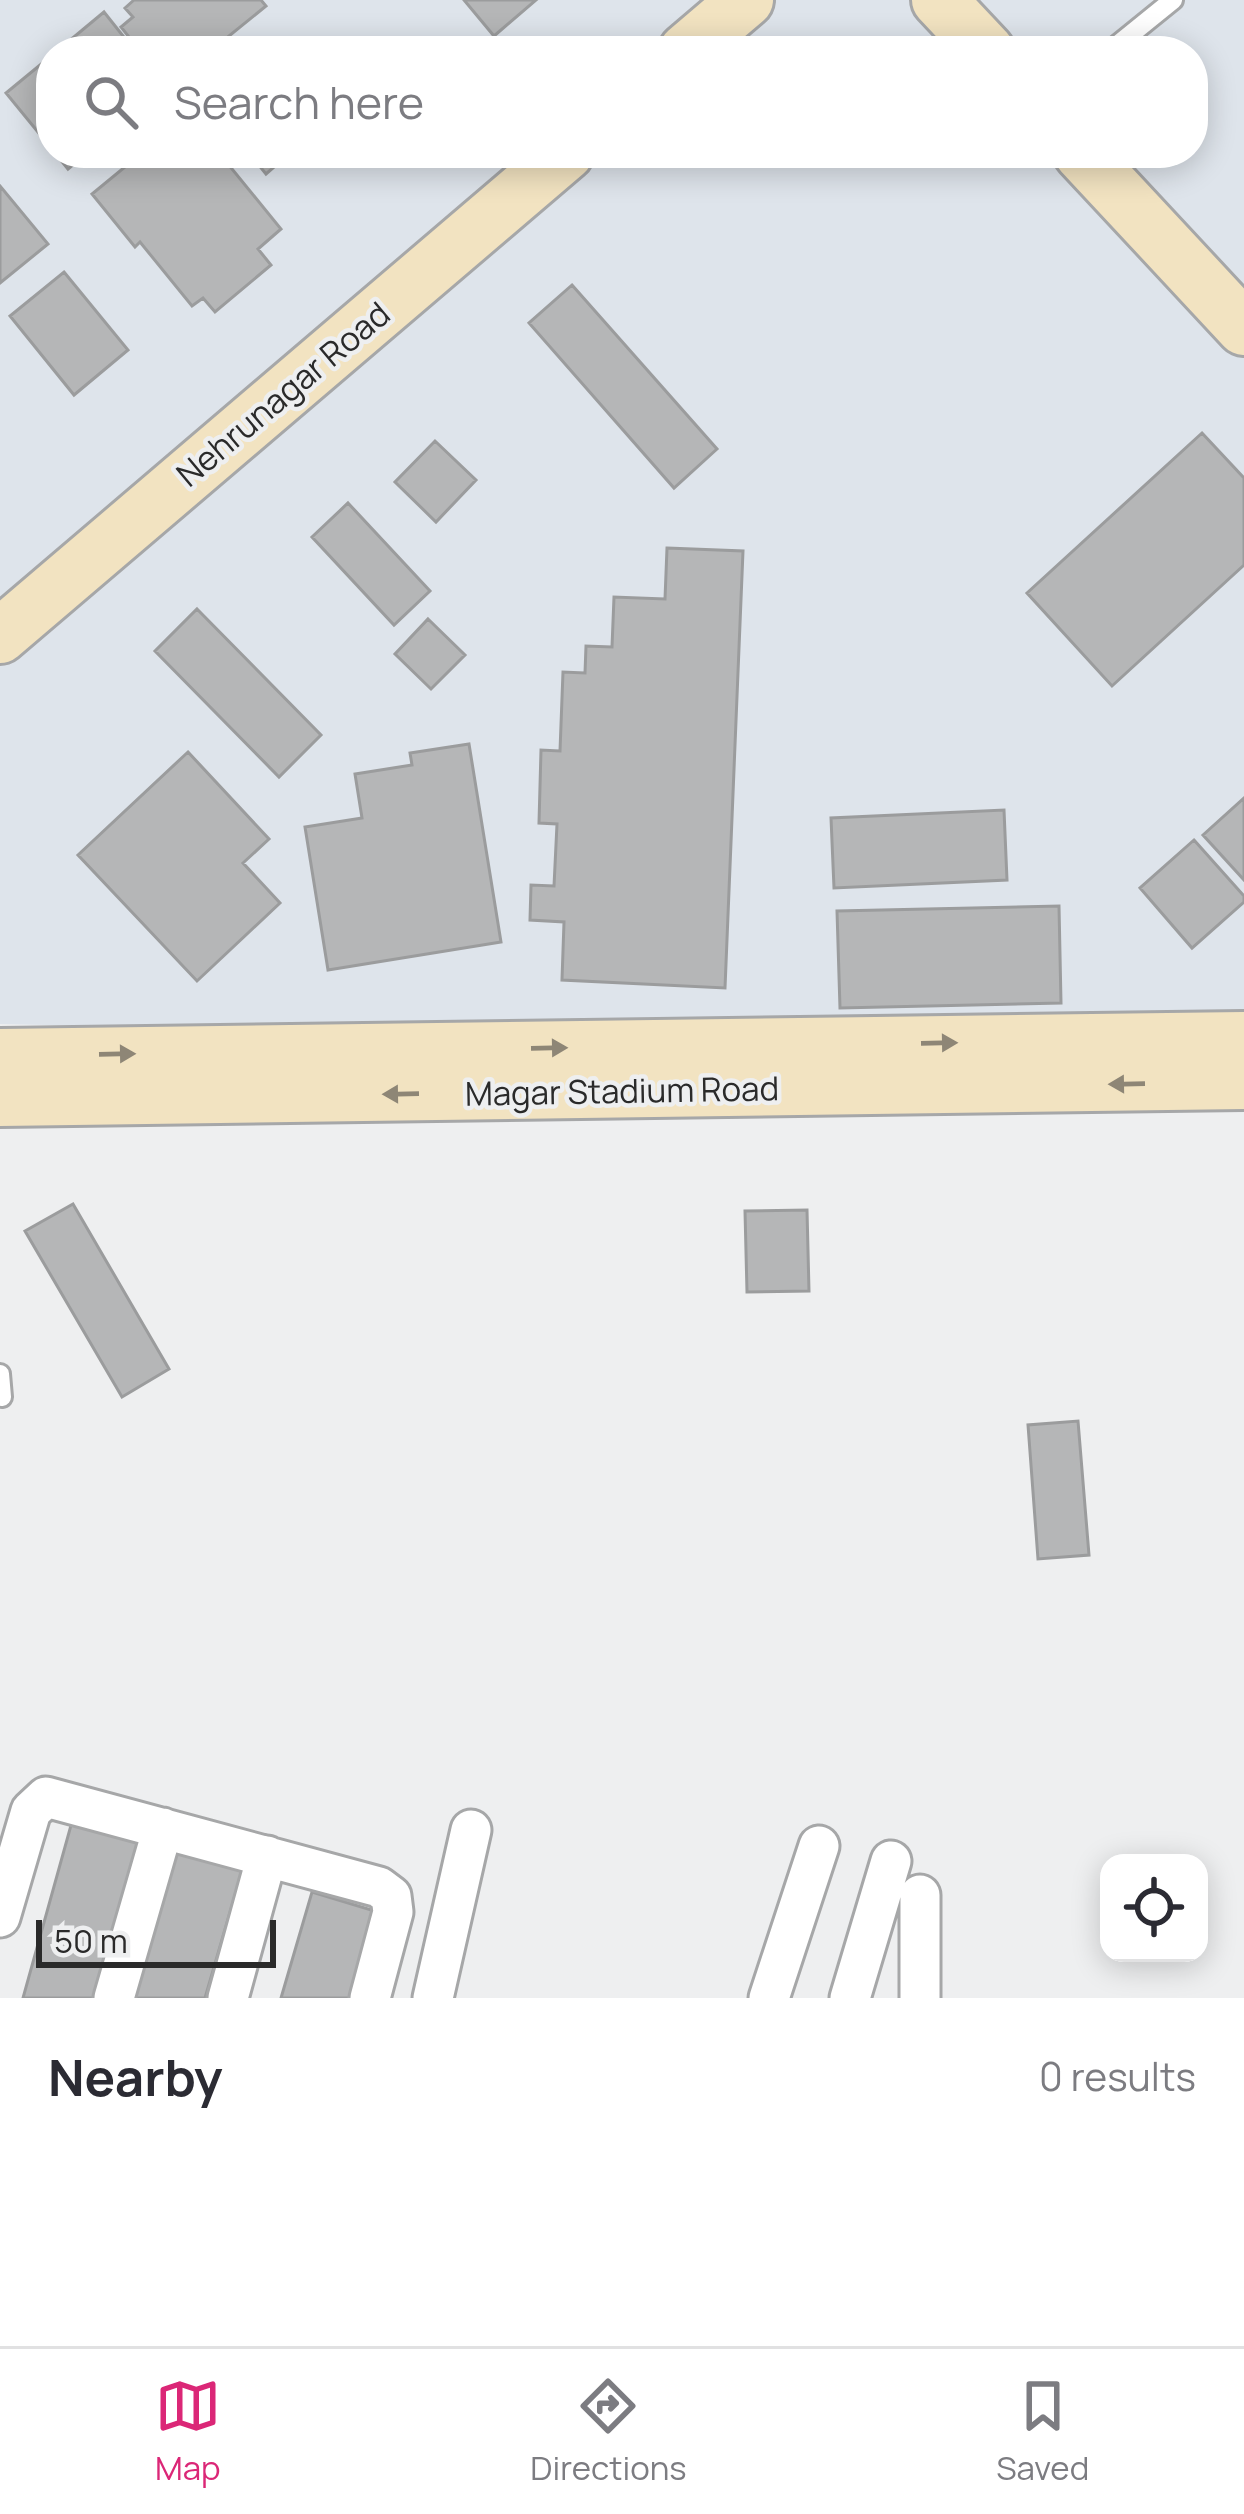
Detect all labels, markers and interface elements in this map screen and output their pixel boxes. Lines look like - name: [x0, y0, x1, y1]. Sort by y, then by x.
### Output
- search box: [36, 36, 1208, 168]
- icon: search: [78, 69, 144, 135]
- text: Search here: [174, 71, 424, 133]
- street label: Nehrunagar Road: [167, 291, 399, 496]
- one-way arrow: [921, 1033, 959, 1053]
- one-way arrow: [531, 1038, 569, 1058]
- one-way arrow: [99, 1044, 137, 1064]
- street label: Magar Stadium Road: [465, 1065, 779, 1116]
- one-way arrow: [1107, 1074, 1145, 1094]
- one-way arrow: [381, 1084, 419, 1103]
- map controls: [1100, 1854, 1208, 1962]
- button: locate: [1100, 1854, 1208, 1962]
- scale bar: [36, 1914, 276, 1967]
- text: 50 m: [54, 1918, 128, 1963]
- text: Nearby: [48, 2042, 223, 2111]
- text: 0 results: [1039, 2049, 1196, 2103]
- tab: Map: [155, 2373, 221, 2490]
- tab: Directions: [530, 2373, 687, 2490]
- tab: Saved: [996, 2373, 1089, 2490]

